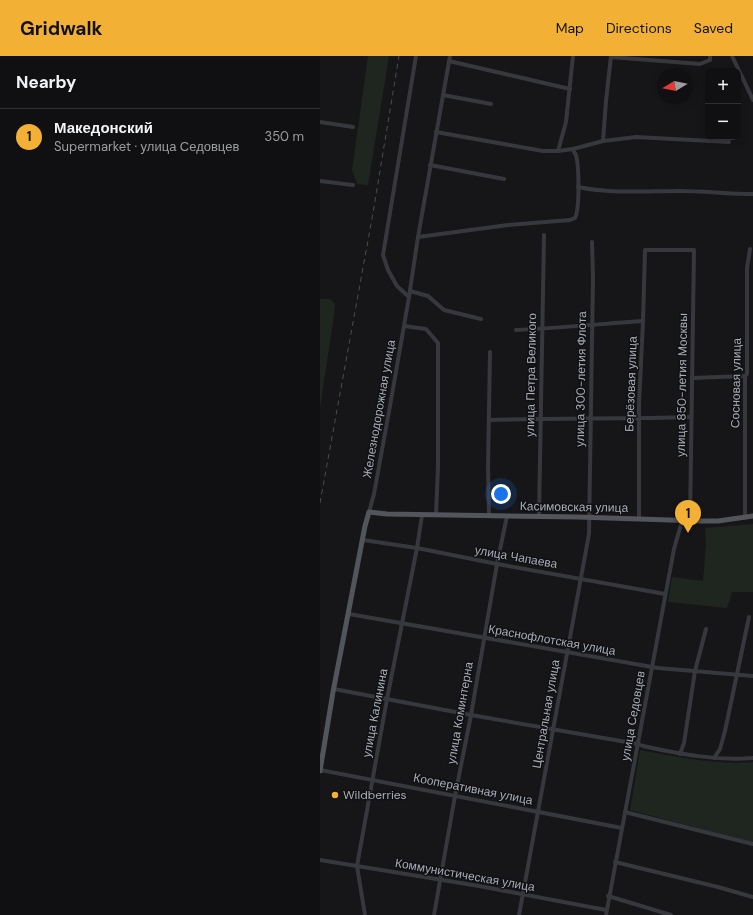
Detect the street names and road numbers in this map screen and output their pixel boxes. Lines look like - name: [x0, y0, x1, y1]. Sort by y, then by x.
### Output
- street label: улица 300-летия Флота: [572, 311, 590, 447]
- street label: улица Петра Великого: [522, 313, 540, 437]
- street label: улица 850-летия Москвы: [673, 313, 691, 457]
- street label: Берёзовая улица: [621, 336, 641, 432]
- street label: Сосновая улица: [727, 337, 745, 428]
- street label: Железнодорожная улица: [359, 338, 399, 479]
- street label: Касимовская улица: [520, 498, 629, 516]
- street label: улица Чапаева: [473, 542, 559, 572]
- street label: Краснофлотская улица: [487, 621, 617, 659]
- street label: Центральная улица: [529, 658, 564, 770]
- street label: улица Коминтерна: [443, 660, 477, 765]
- street label: улица Калинина: [359, 667, 392, 759]
- street label: улица Седовцев: [617, 670, 649, 762]
- street label: Кооперативная улица: [412, 770, 534, 808]
- street label: Коммунистическая улица: [394, 855, 536, 895]

